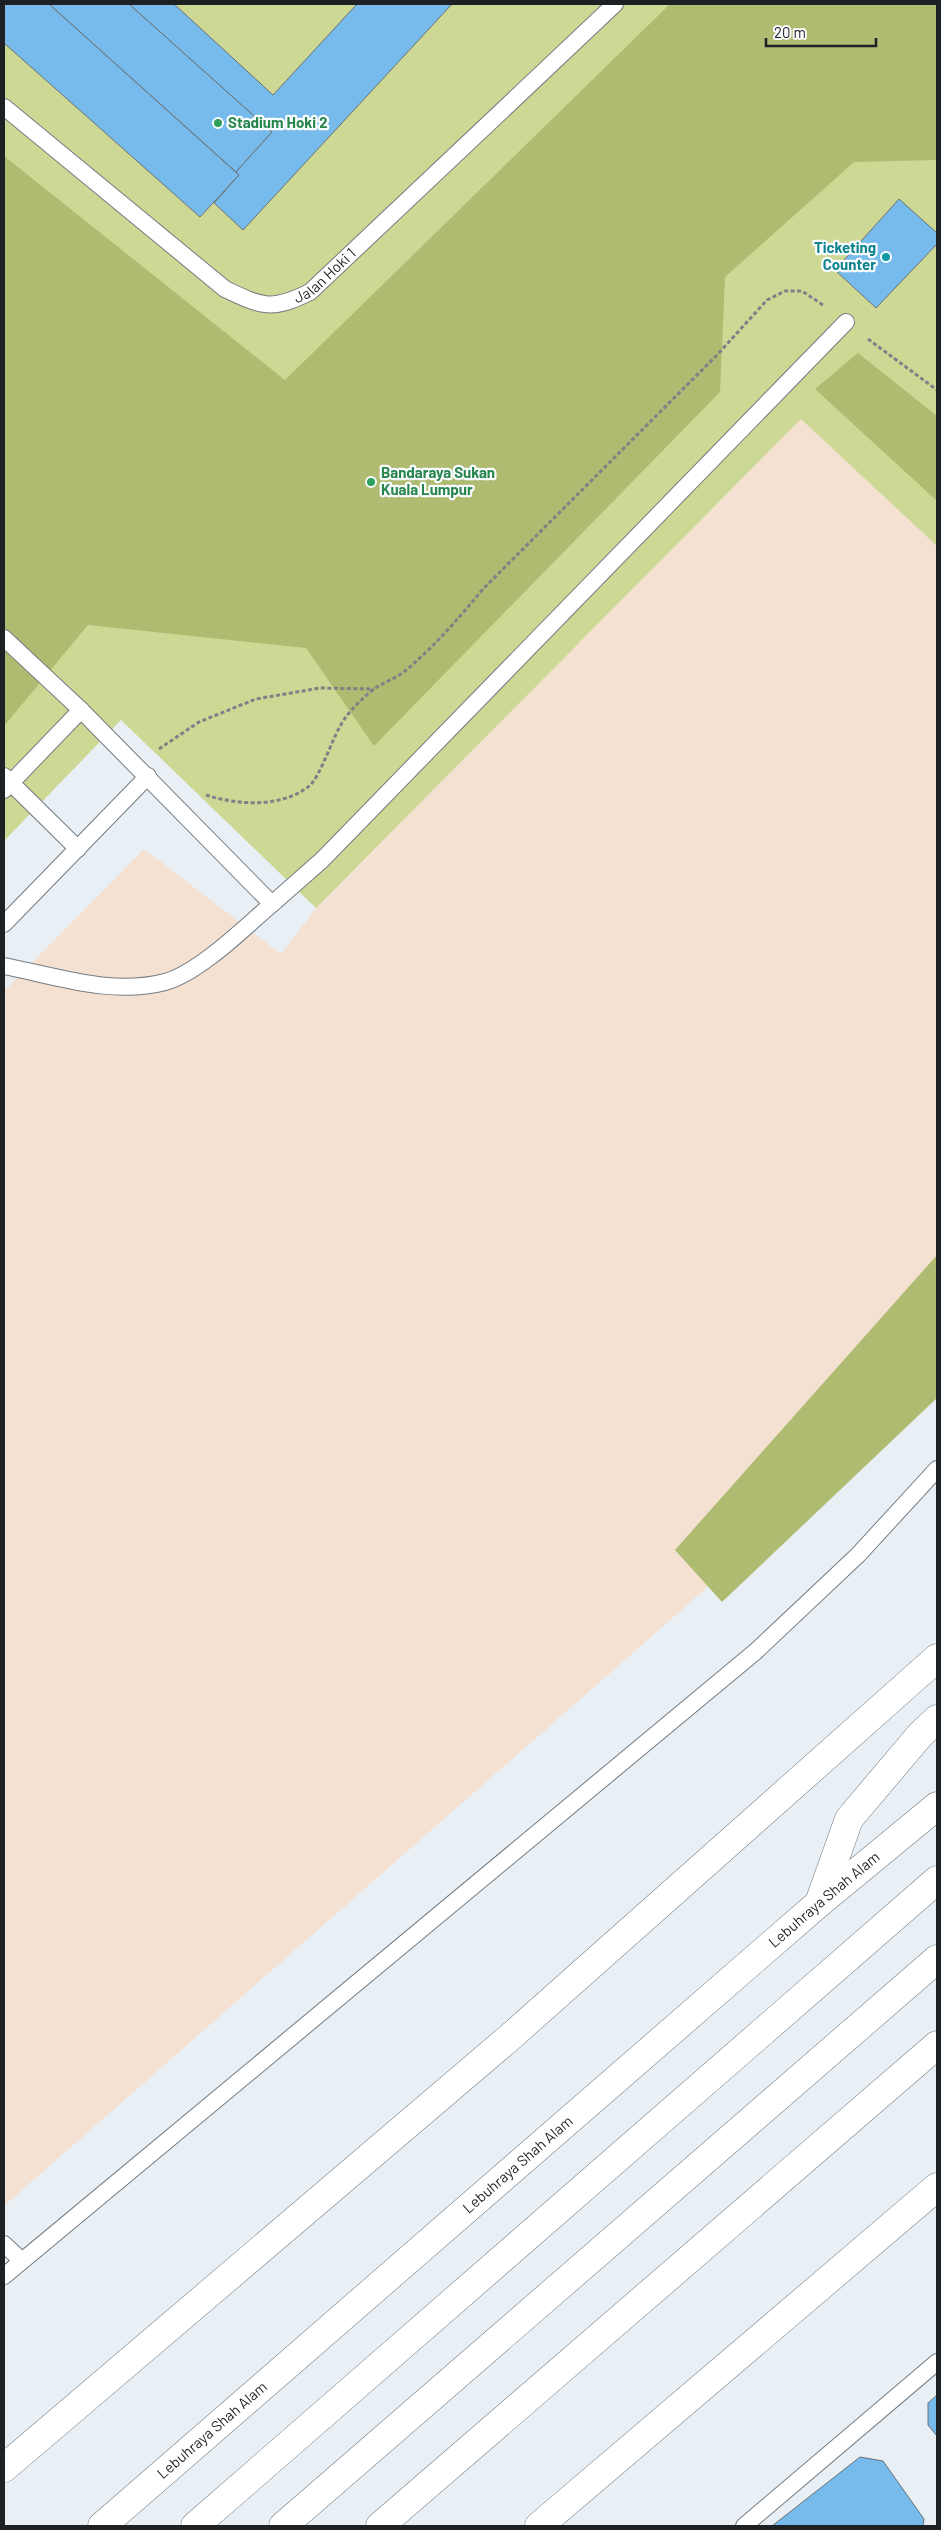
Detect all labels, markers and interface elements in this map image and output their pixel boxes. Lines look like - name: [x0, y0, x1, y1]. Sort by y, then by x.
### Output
- scale bar: [766, 15, 876, 47]
- text: 20 m: [774, 23, 806, 41]
- place label: Stadium Hoki 2: [228, 113, 328, 131]
- marker: Stadium Hoki 2: [212, 117, 224, 129]
- place label: Ticketing Counter: [814, 238, 876, 273]
- street label: Jalan Hoki 1: [291, 244, 359, 306]
- marker: Ticketing Counter: [880, 251, 892, 263]
- place label: Bandaraya Sukan Kuala Lumpur: [381, 463, 495, 498]
- marker: Bandaraya Sukan Kuala Lumpur: [365, 476, 377, 488]
- street label: Lebuhraya Shah Alam: [764, 1847, 883, 1951]
- street label: Lebuhraya Shah Alam: [459, 2111, 576, 2216]
- street label: Lebuhraya Shah Alam: [153, 2377, 270, 2482]

